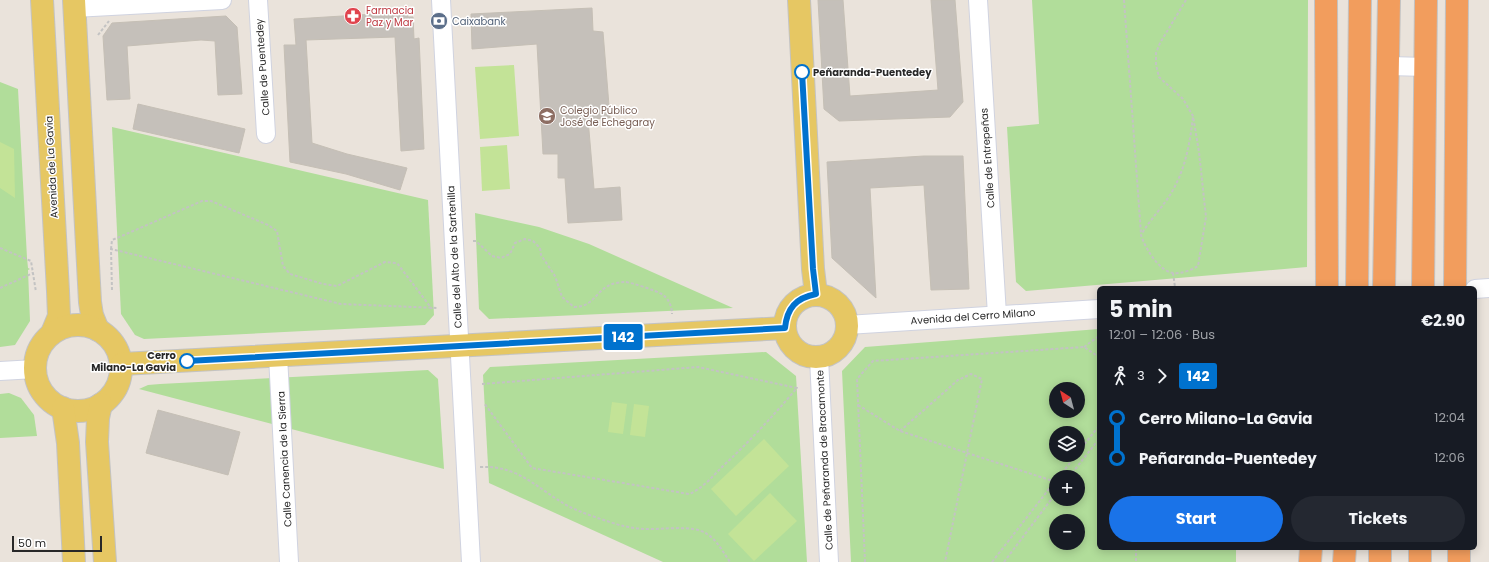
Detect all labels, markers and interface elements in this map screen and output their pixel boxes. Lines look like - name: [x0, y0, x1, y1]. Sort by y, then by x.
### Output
- place label: Farmacia Paz y Mar: [366, 3, 414, 30]
- pharmacy icon: Farmacia Paz y Mar: [343, 6, 363, 26]
- bank icon: Caixabank: [429, 11, 449, 31]
- place label: Caixabank: [452, 14, 506, 29]
- street label: Calle de Puentedey: [252, 18, 273, 116]
- marker: Peñaranda-Puentedey: [794, 64, 810, 80]
- place label: Peñaranda-Puentedey: [813, 65, 932, 80]
- place label: Colegio Público José de Echegaray: [560, 103, 655, 130]
- school or university icon: Colegio Público José de Echegaray: [537, 106, 557, 126]
- street label: Calle de Entrepeñas: [977, 107, 998, 209]
- street label: Avenida de La Gavia: [41, 115, 62, 218]
- street label: Calle del Alto de la Sartenilla: [443, 185, 466, 329]
- text: 5 min: [1109, 294, 1173, 325]
- street label: Avenida del Cerro Milano: [910, 305, 1036, 328]
- text: €2.90: [1421, 310, 1465, 331]
- line badge: 142: [600, 324, 646, 350]
- text: 12:01 – 12:06 · Bus: [1109, 325, 1215, 344]
- text: 142: [612, 327, 634, 347]
- place label: Cerro Milano-La Gavia: [91, 348, 177, 375]
- marker: Cerro Milano-La Gavia: [179, 353, 195, 369]
- icon: walk: [1109, 365, 1131, 387]
- icon: forward: [1151, 365, 1173, 387]
- text: 3: [1137, 366, 1145, 385]
- text: 142: [1187, 366, 1209, 386]
- street label: Calle de Peñaranda de Bracamonte: [812, 370, 837, 550]
- north arrow: [1049, 382, 1085, 418]
- map controls: [1049, 382, 1085, 550]
- street label: Calle Canencia de la Sierra: [273, 391, 296, 527]
- text: Cerro Milano-La Gavia: [1139, 408, 1313, 429]
- text: 12:04: [1434, 408, 1465, 427]
- button: layers: [1049, 426, 1085, 462]
- text: Peñaranda-Puentedey: [1139, 448, 1317, 469]
- text: 12:06: [1434, 448, 1465, 467]
- button: +: [1049, 470, 1085, 506]
- button: Start: [1109, 496, 1283, 542]
- button: Tickets: [1291, 496, 1465, 542]
- button: −: [1049, 514, 1085, 550]
- scale bar: [12, 534, 102, 553]
- text: 50 m: [18, 535, 46, 551]

